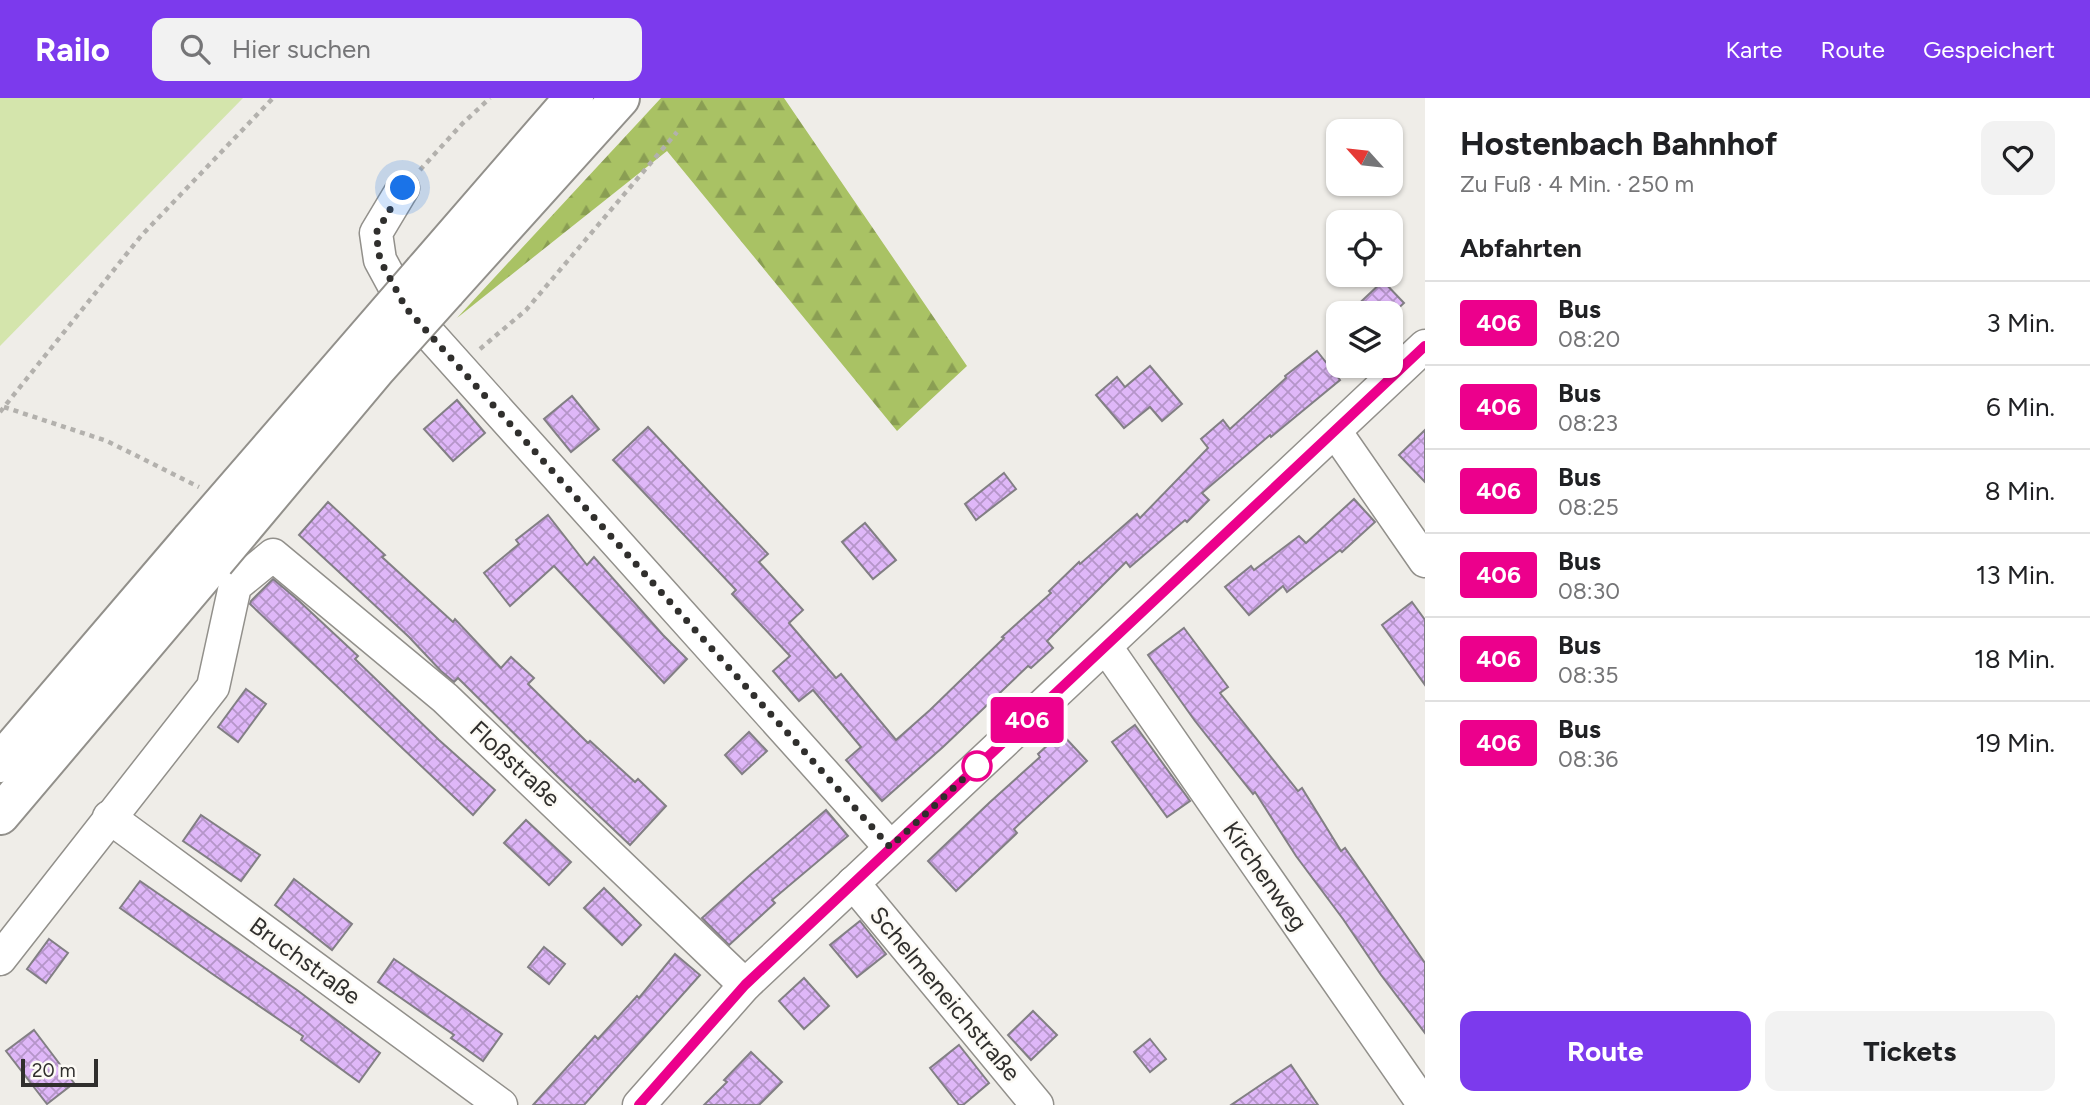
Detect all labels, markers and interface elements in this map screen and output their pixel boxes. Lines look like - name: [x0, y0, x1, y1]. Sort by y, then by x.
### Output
- search box: [152, 18, 642, 81]
- text: Railo: [35, 30, 110, 69]
- icon: search: [176, 30, 214, 68]
- text: Hier suchen: [232, 33, 371, 65]
- text: Karte: [1726, 35, 1782, 64]
- text: Route: [1820, 35, 1885, 64]
- text: Gespeichert: [1923, 35, 2055, 64]
- north arrow: [1326, 119, 1404, 196]
- map controls: [1326, 119, 1403, 378]
- button: heart: [1981, 121, 2055, 195]
- text: Hostenbach Bahnhof: [1460, 124, 1778, 163]
- your location: [385, 170, 420, 205]
- text: Zu Fuß · 4 Min. · 250 m: [1460, 170, 1694, 198]
- button: locate: [1326, 210, 1403, 287]
- text: Abfahrten: [1460, 232, 1582, 264]
- text: Bus: [1558, 293, 1601, 325]
- button: layers: [1326, 301, 1403, 378]
- text: 3 Min.: [1986, 307, 2055, 339]
- text: 406: [1476, 308, 1521, 337]
- text: 08:20: [1558, 325, 1620, 353]
- text: Bus: [1558, 377, 1601, 409]
- text: 6 Min.: [1986, 391, 2055, 423]
- text: 406: [1476, 392, 1521, 421]
- text: 08:23: [1558, 409, 1618, 437]
- text: Bus: [1558, 461, 1601, 493]
- text: 8 Min.: [1985, 475, 2055, 507]
- text: 406: [1476, 476, 1521, 505]
- text: 08:25: [1558, 493, 1619, 521]
- text: Bus: [1558, 545, 1601, 577]
- text: 13 Min.: [1976, 559, 2055, 591]
- text: 406: [1476, 560, 1521, 589]
- text: 08:30: [1558, 577, 1620, 605]
- text: Bus: [1558, 629, 1601, 661]
- text: 18 Min.: [1974, 643, 2055, 675]
- text: 406: [1476, 644, 1521, 673]
- text: 08:35: [1558, 661, 1618, 689]
- line badge: 406: [987, 697, 1067, 743]
- text: 406: [1005, 705, 1049, 734]
- text: Bus: [1558, 713, 1601, 745]
- street label: Floßstraße: [464, 714, 567, 813]
- text: 19 Min.: [1975, 727, 2055, 759]
- text: 406: [1476, 728, 1521, 757]
- text: 08:36: [1558, 745, 1618, 773]
- unlabelled marker: [962, 751, 992, 781]
- street label: Kirchenweg: [1217, 815, 1314, 936]
- street label: Schelmeneichstraße: [864, 901, 1027, 1087]
- street label: Bruchstraße: [244, 911, 366, 1010]
- button: Route: [1460, 1011, 1751, 1091]
- button: Tickets: [1765, 1011, 2055, 1091]
- scale bar: [21, 1056, 98, 1088]
- text: 20 m: [32, 1059, 76, 1082]

